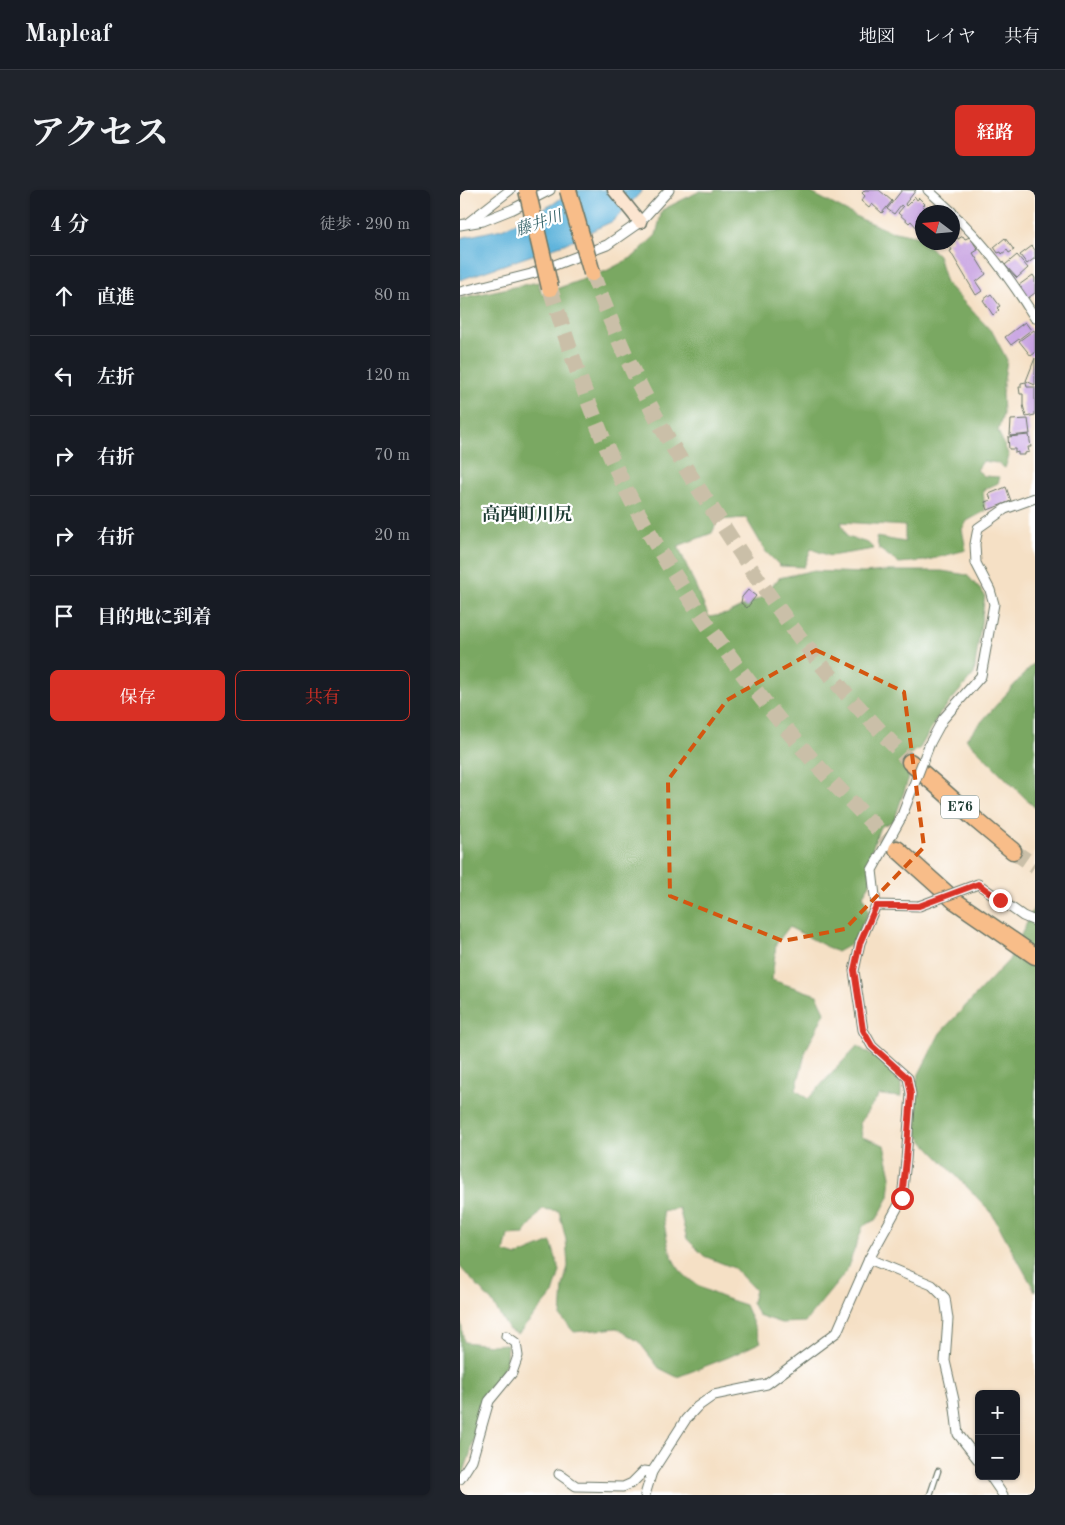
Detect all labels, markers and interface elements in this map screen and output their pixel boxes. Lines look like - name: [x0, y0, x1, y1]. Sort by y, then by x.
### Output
- text: Mapleaf: [25, 23, 111, 47]
- text: 地図: [859, 28, 895, 46]
- text: レイヤ: [923, 28, 976, 46]
- text: 共有: [1004, 28, 1040, 46]
- button: 経路: [955, 105, 1035, 156]
- text: アクセス: [30, 117, 169, 152]
- north arrow: [915, 205, 960, 250]
- water label: 藤井川: [513, 206, 566, 239]
- text: 4 分: [50, 215, 89, 236]
- text: 徒歩 · 290 m: [320, 217, 410, 233]
- icon: ahead: [50, 282, 78, 310]
- text: 80 m: [374, 288, 410, 304]
- text: 直進: [97, 289, 135, 308]
- icon: left: [50, 362, 78, 390]
- text: 120 m: [365, 368, 410, 384]
- text: 左折: [97, 369, 135, 388]
- icon: right: [50, 442, 78, 470]
- text: 70 m: [374, 448, 410, 464]
- text: 右折: [97, 449, 135, 468]
- district label: 高西町川尻: [482, 504, 572, 524]
- icon: right: [50, 522, 78, 550]
- text: 20 m: [374, 528, 410, 544]
- text: 右折: [97, 529, 135, 548]
- icon: arrive: [50, 602, 78, 630]
- text: 目的地に到着: [97, 609, 211, 628]
- button: 保存: [50, 670, 225, 721]
- button: 共有: [235, 670, 410, 721]
- road number: E76: [941, 796, 979, 818]
- route end: [989, 889, 1012, 912]
- route start: [891, 1187, 914, 1210]
- map controls: [975, 1390, 1020, 1480]
- button: +: [975, 1390, 1020, 1435]
- button: −: [975, 1435, 1020, 1480]

